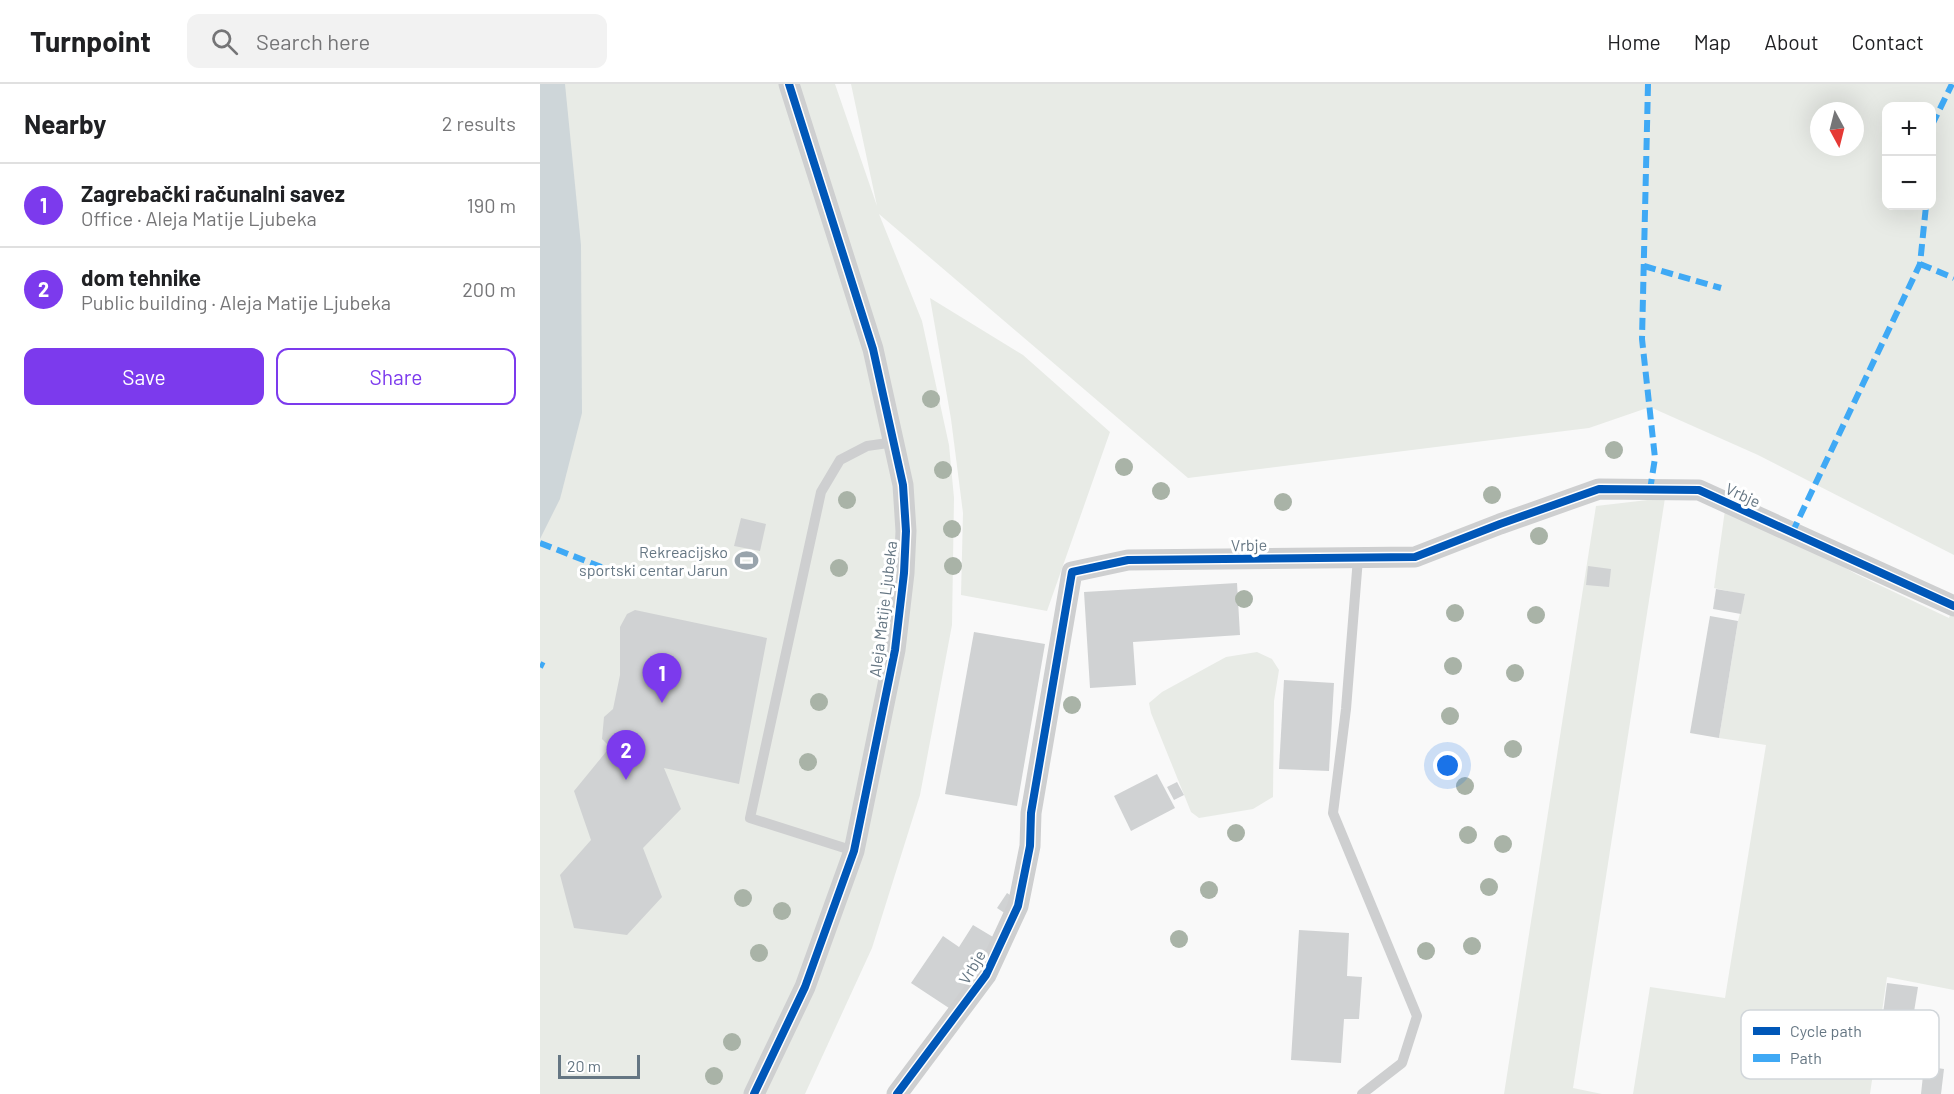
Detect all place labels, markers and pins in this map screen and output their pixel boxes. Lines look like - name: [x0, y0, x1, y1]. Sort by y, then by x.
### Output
- place label: Rekreacijsko sportski centar Jarun: [579, 542, 728, 579]
- sports icon: Rekreacijsko sportski centar Jarun: [733, 548, 759, 574]
- pin: 1: [642, 654, 682, 703]
- pin: 2: [606, 730, 646, 780]

